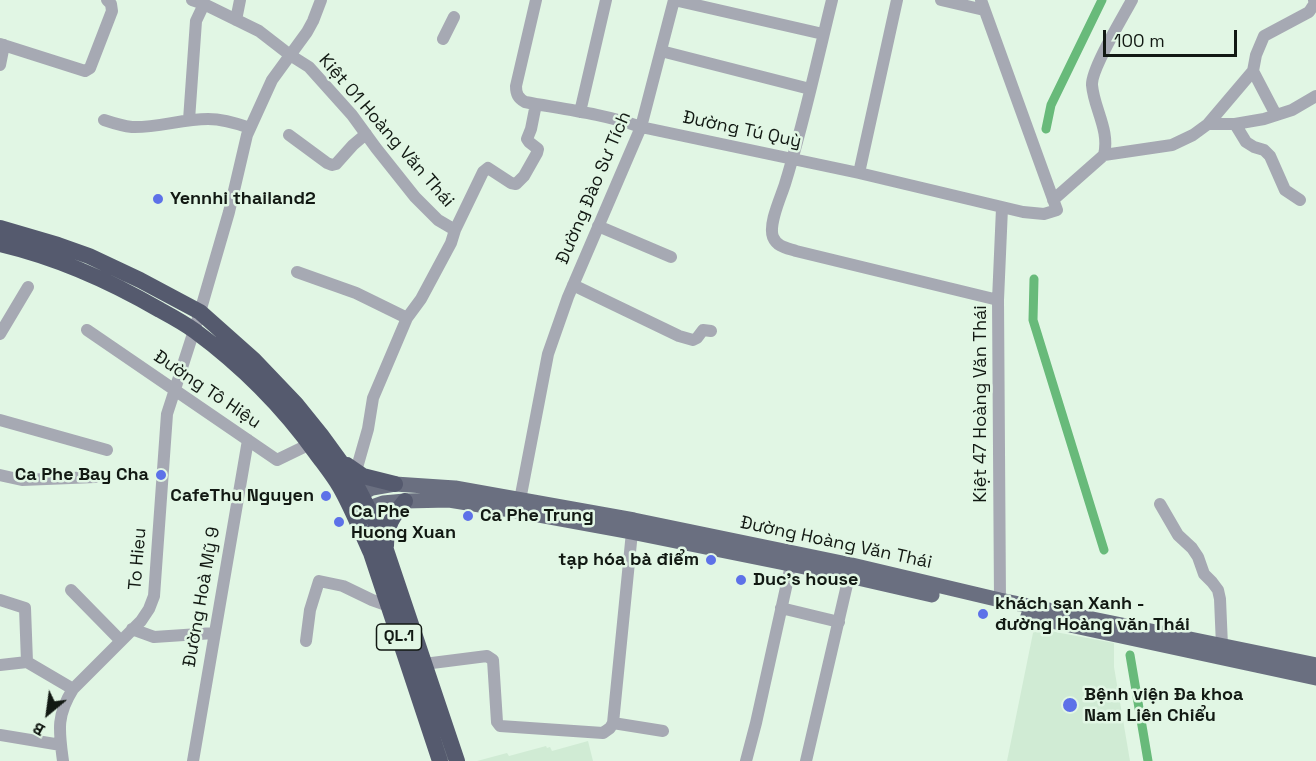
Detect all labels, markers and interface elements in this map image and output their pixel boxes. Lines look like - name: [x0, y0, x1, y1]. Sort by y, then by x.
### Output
- scale bar: [1106, 18, 1240, 56]
- text: 100 m: [1114, 29, 1165, 52]
- street label: Kiệt 01 Hoàng Văn Thái: [314, 50, 458, 212]
- street label: Đường Tú Quỳ: [681, 107, 803, 153]
- street label: Đường Đào Sư Tích: [552, 108, 636, 268]
- place label: Yennhi thailand2: [170, 188, 316, 210]
- marker: Yennhi thailand2: [151, 192, 165, 206]
- street label: Kiệt 47 Hoàng Văn Thái: [970, 305, 992, 503]
- street label: Đường Tô Hiệu: [149, 346, 265, 434]
- place label: Ca Phe Bay Cha: [15, 464, 149, 486]
- marker: Ca Phe Bay Cha: [154, 468, 168, 482]
- place label: CafeThu Nguyen: [170, 485, 314, 507]
- marker: CafeThu Nguyen: [319, 489, 333, 503]
- place label: Ca Phe Huong Xuan: [351, 501, 456, 544]
- place label: Ca Phe Trung: [480, 505, 594, 527]
- marker: Ca Phe Trung: [461, 509, 475, 523]
- street label: Đường Hoàng Văn Thái: [738, 512, 934, 574]
- marker: Ca Phe Huong Xuan: [332, 515, 346, 529]
- street label: Đường Hoà Mỹ 9: [179, 525, 225, 669]
- street label: To Hieu: [125, 527, 151, 591]
- place label: tạp hóa bà điểm: [558, 549, 699, 571]
- marker: tạp hóa bà điểm: [704, 553, 718, 567]
- place label: Duc's house: [753, 569, 858, 591]
- marker: Duc's house: [734, 573, 748, 587]
- place label: khách sạn Xanh - đường Hoàng văn Thái: [995, 593, 1190, 636]
- marker: khách sạn Xanh - đường Hoàng văn Thái: [976, 607, 990, 621]
- road number: QL.1: [376, 624, 422, 650]
- north arrow: [18, 683, 78, 743]
- place label: Bệnh viện Đa khoa Nam Liên Chiểu: [1084, 684, 1243, 726]
- marker: Bệnh viện Đa khoa Nam Liên Chiểu: [1061, 696, 1079, 714]
- text: B: [29, 717, 49, 741]

